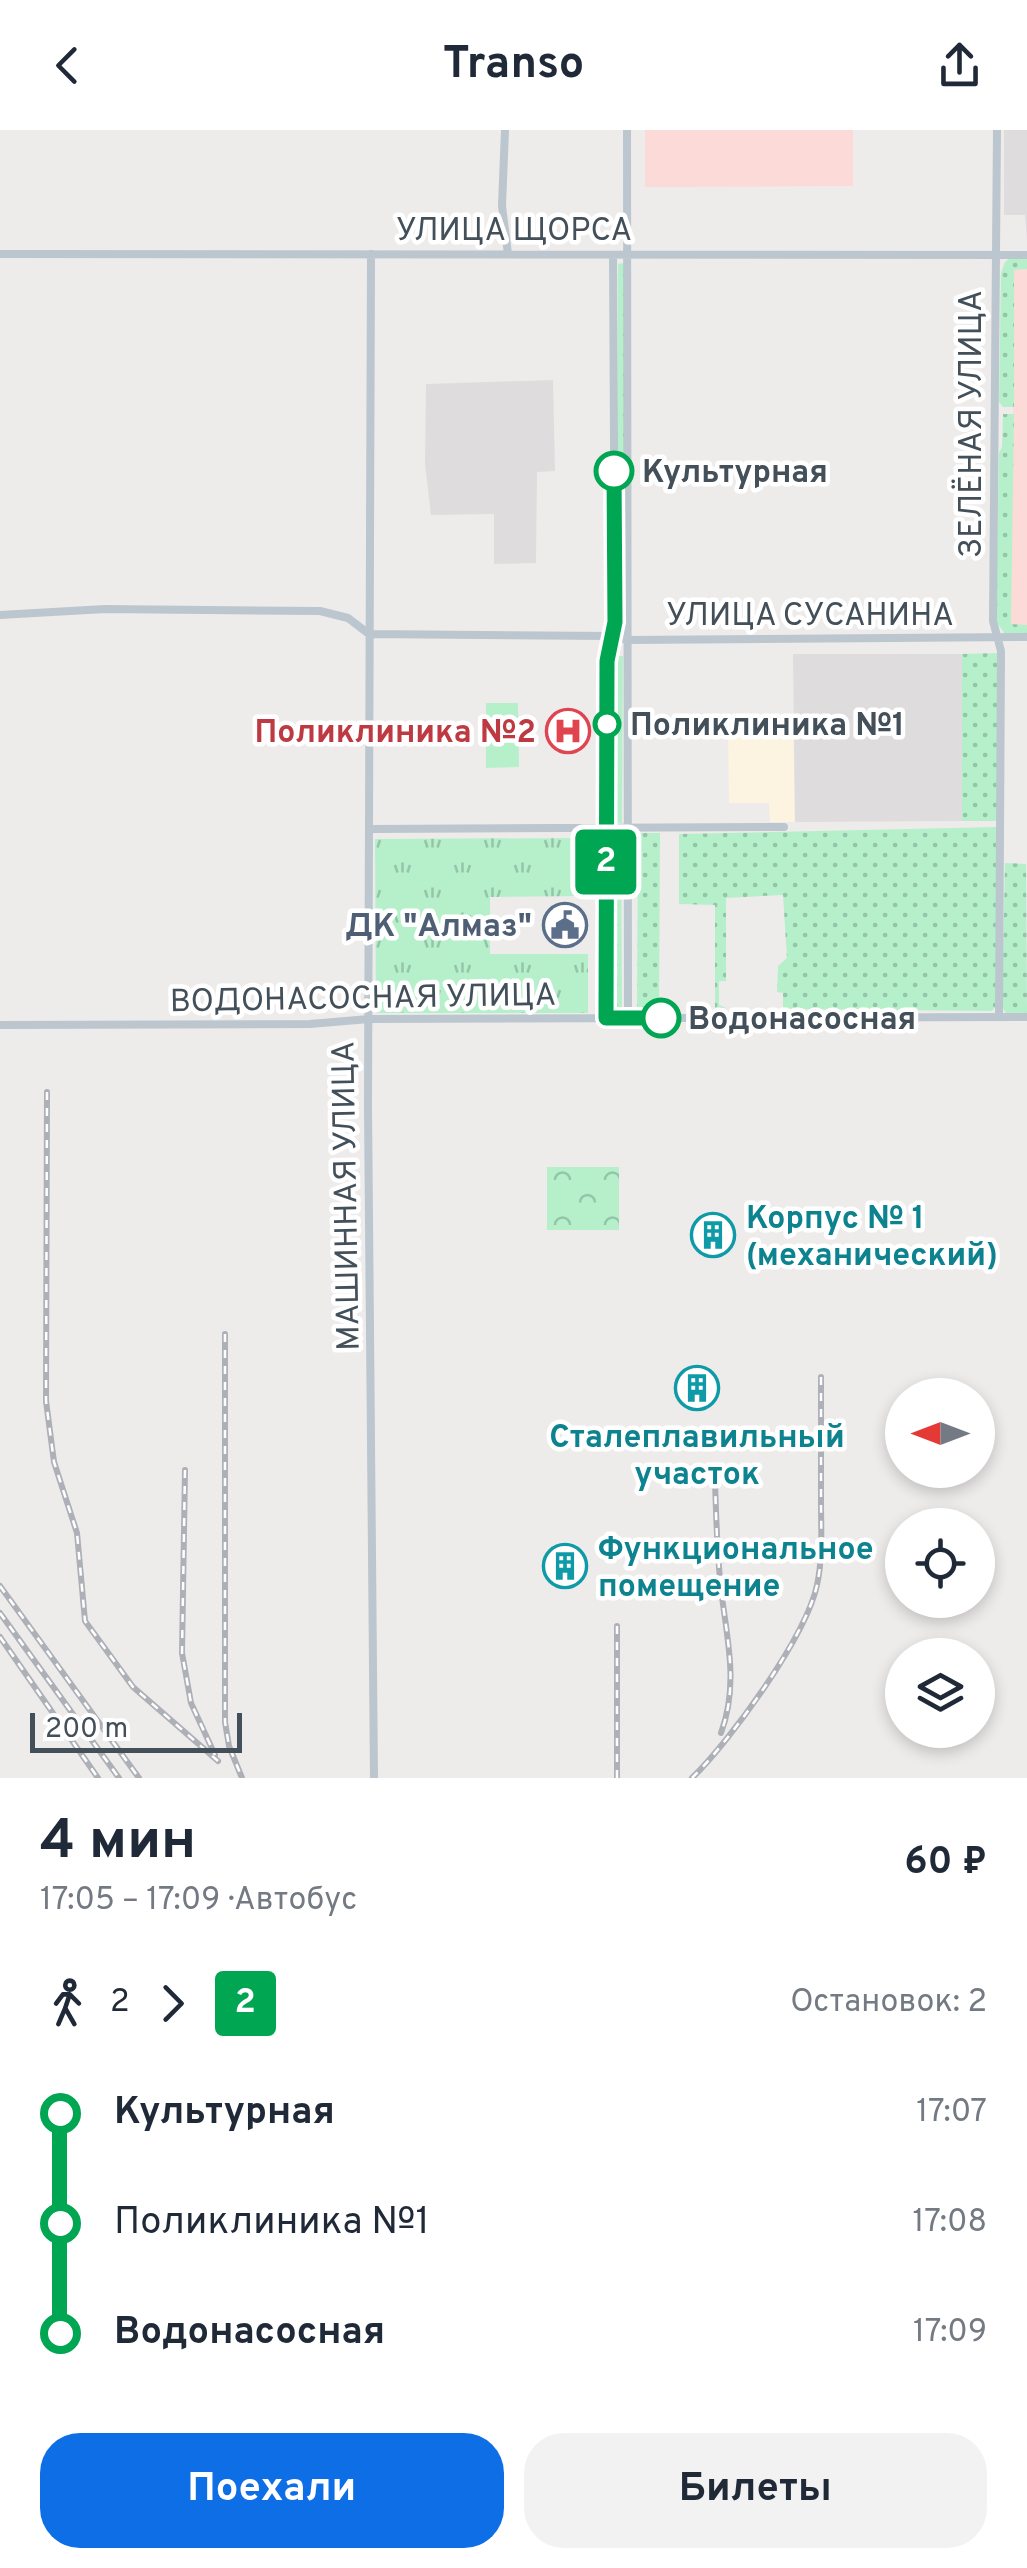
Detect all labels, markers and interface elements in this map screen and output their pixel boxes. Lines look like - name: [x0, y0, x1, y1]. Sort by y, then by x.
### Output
- text: Transo: [443, 37, 584, 94]
- icon: back: [40, 38, 95, 93]
- icon: share: [932, 38, 987, 93]
- street label: УЛИЦА ЩОРСА: [396, 212, 632, 252]
- street label: ЗЕЛЁНАЯ УЛИЦА: [951, 290, 993, 558]
- marker: Культурная: [595, 452, 633, 490]
- place label: Культурная: [642, 454, 828, 494]
- street label: УЛИЦА СУСАНИНА: [666, 597, 954, 637]
- place label: Поликлиника №1: [630, 707, 905, 747]
- hospital icon: Поликлиника №2: [545, 708, 591, 754]
- marker: Поликлиника №1: [594, 711, 620, 737]
- place label: Поликлиника №2: [254, 714, 536, 754]
- line badge: 2: [574, 830, 638, 894]
- text: 2: [595, 840, 617, 884]
- public building icon: ДК "Алмаз": [542, 902, 588, 948]
- place label: ДК "Алмаз": [345, 908, 532, 948]
- street label: ВОДОНАСОСНАЯ УЛИЦА: [169, 977, 557, 1023]
- marker: Водонасосная: [642, 999, 680, 1037]
- place label: Водонасосная: [688, 1001, 916, 1041]
- street label: МАШИННАЯ УЛИЦА: [325, 1041, 371, 1351]
- place label: Корпус № 1 (механический): [746, 1200, 998, 1277]
- building icon: Корпус № 1 (механический): [690, 1212, 736, 1258]
- building icon: Сталеплавильный участок: [674, 1365, 720, 1411]
- north arrow: [885, 1378, 995, 1488]
- map controls: [885, 1378, 995, 1748]
- place label: Сталеплавильный участок: [549, 1419, 845, 1496]
- button: locate: [885, 1508, 995, 1618]
- place label: Функциональное помещение: [598, 1531, 874, 1608]
- building icon: Функциональное помещение: [542, 1543, 588, 1589]
- button: layers: [885, 1638, 995, 1748]
- scale bar: [30, 1708, 242, 1752]
- text: 200 m: [45, 1712, 128, 1748]
- text: 4 мин: [40, 1808, 196, 1878]
- text: 60 ₽: [904, 1839, 987, 1888]
- text: 17:05 – 17:09 · Автобус: [40, 1881, 357, 1921]
- icon: walk: [40, 1976, 95, 2031]
- icon: forward: [145, 1976, 200, 2031]
- text: 2: [235, 1981, 256, 2025]
- text: 2: [110, 1983, 130, 2023]
- text: Остановок: 2: [790, 1983, 987, 2023]
- text: Культурная: [114, 2089, 335, 2138]
- text: 17:07: [916, 2093, 987, 2133]
- text: Поликлиника №1: [114, 2199, 430, 2248]
- text: 17:08: [912, 2203, 987, 2243]
- text: Водонасосная: [114, 2309, 385, 2358]
- text: 17:09: [913, 2313, 987, 2353]
- button: Поехали: [40, 2433, 504, 2548]
- button: Билеты: [524, 2433, 987, 2548]

